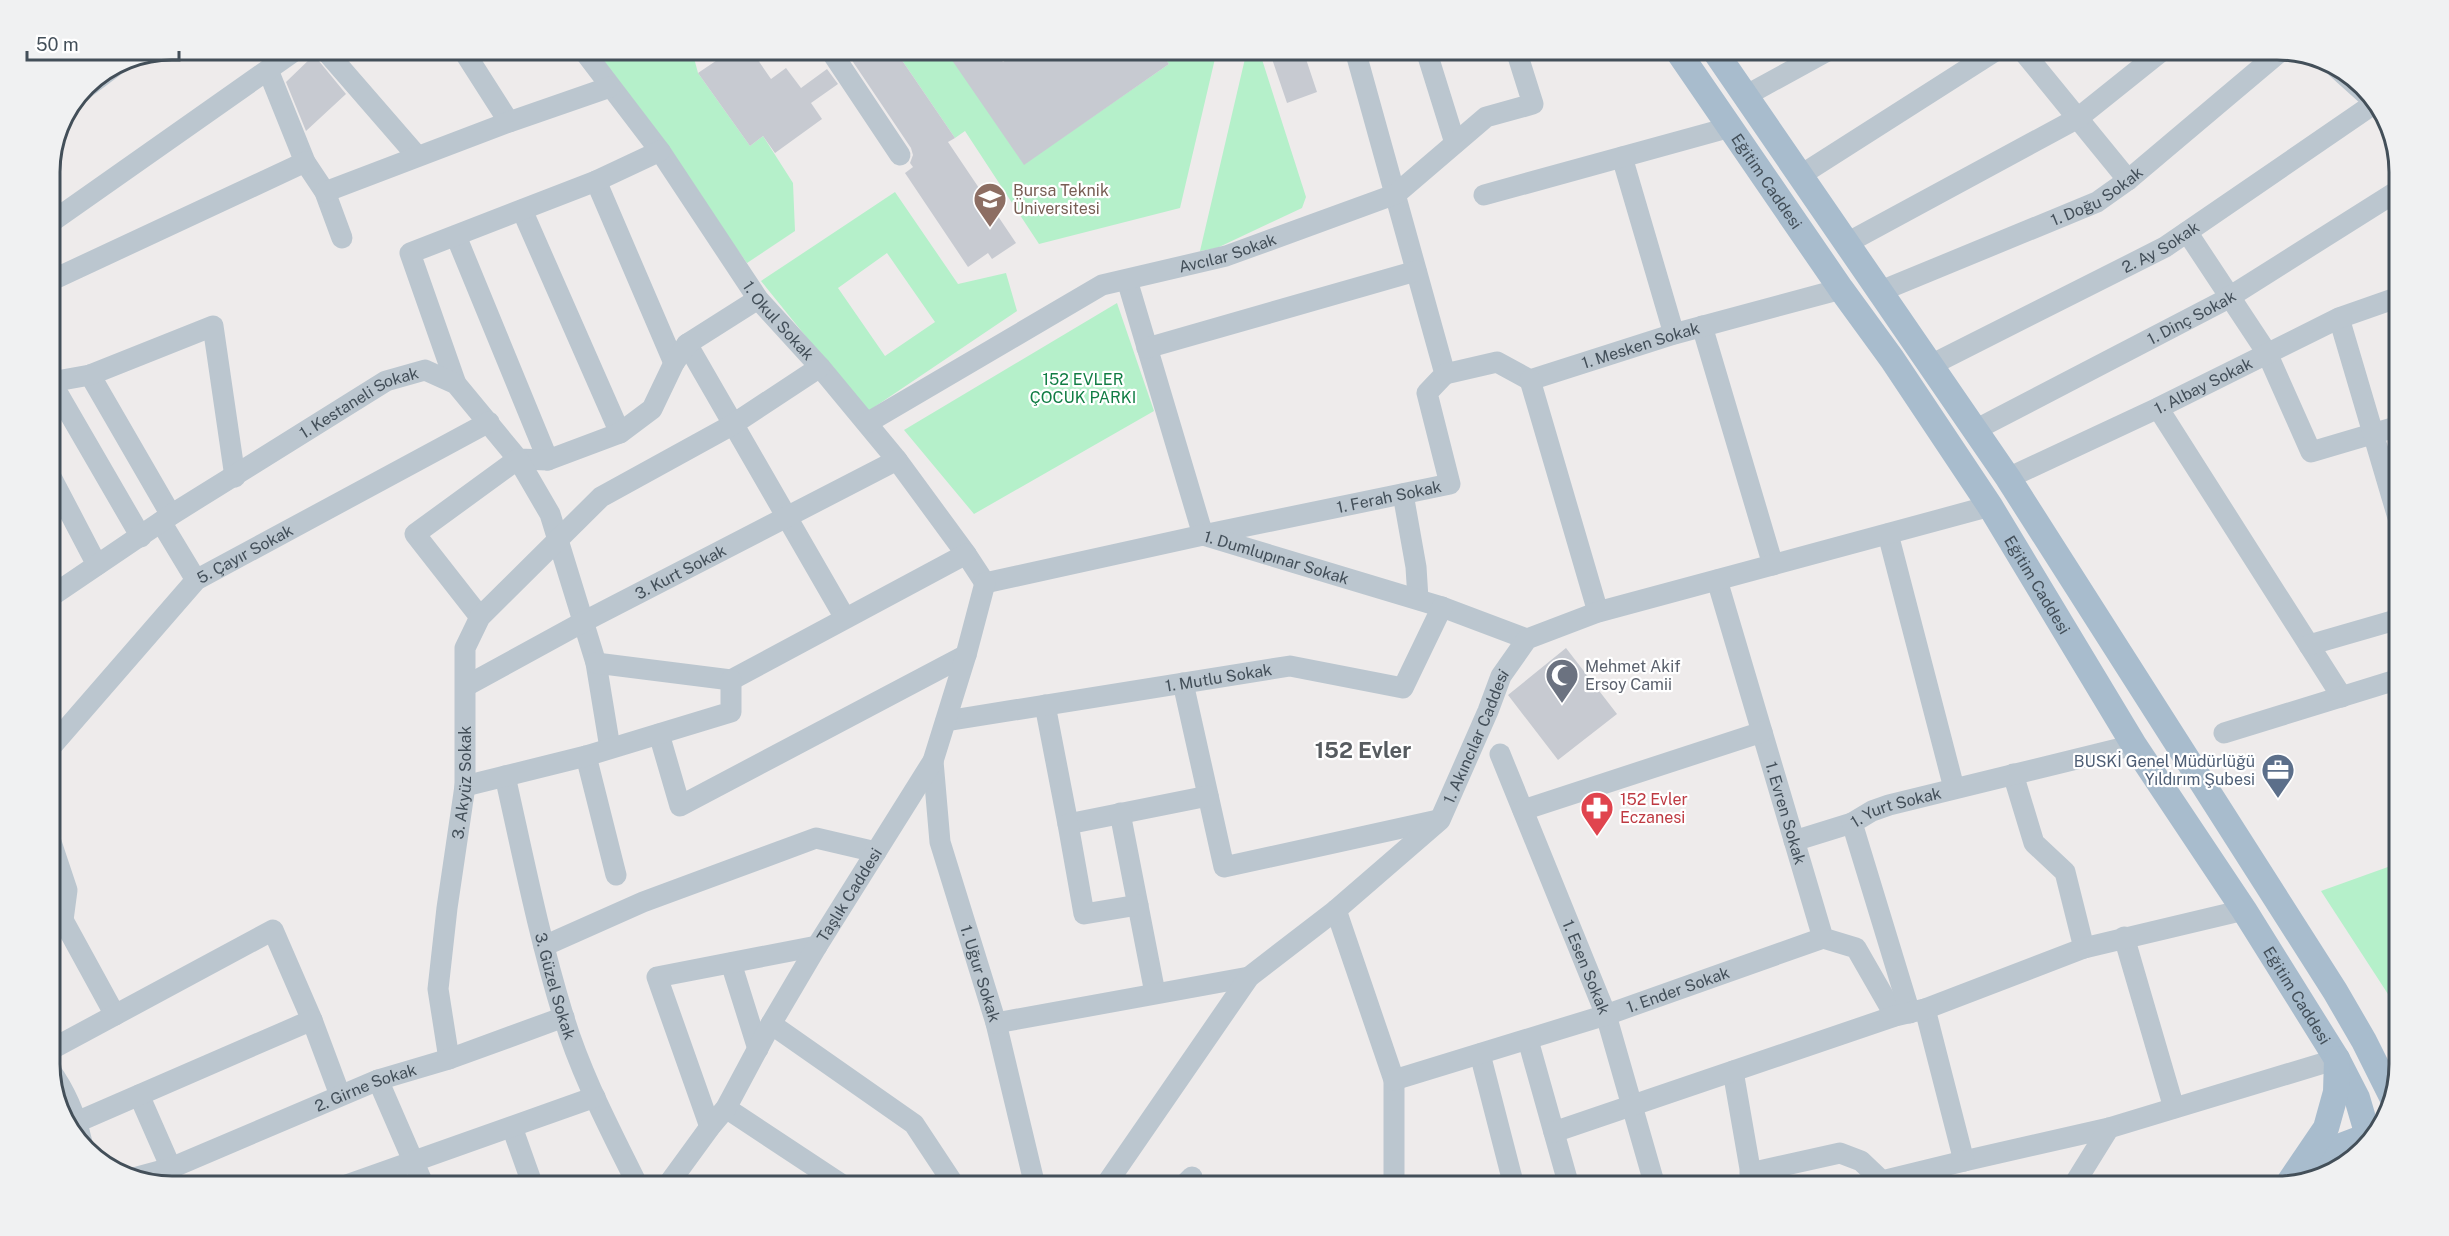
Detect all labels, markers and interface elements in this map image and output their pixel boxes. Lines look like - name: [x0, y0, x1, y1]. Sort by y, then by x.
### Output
- scale bar: [27, 24, 178, 62]
- text: 50 m: [36, 34, 79, 55]
- street label: Eğitim Caddesi: [1728, 130, 1806, 233]
- street label: 1. Doğu Sokak: [2048, 162, 2146, 230]
- school or university icon: Bursa Teknik Üniversitesi: [972, 181, 1008, 228]
- place label: Bursa Teknik Üniversitesi: [1013, 181, 1109, 218]
- street label: 2. Ay Sokak: [2119, 217, 2203, 277]
- street label: Avcılar Sokak: [1177, 229, 1279, 276]
- street label: 1. Okul Sokak: [739, 277, 818, 364]
- street label: 1. Dinç Sokak: [2144, 286, 2239, 348]
- street label: 1. Mesken Sokak: [1579, 318, 1702, 372]
- street label: 1. Albay Sokak: [2151, 353, 2255, 418]
- street label: 1. Kestaneli Sokak: [296, 363, 421, 442]
- park label: 152 EVLER ÇOCUK PARKI: [1030, 370, 1136, 407]
- street label: 1. Ferah Sokak: [1335, 477, 1443, 517]
- street label: 5. Çayır Sokak: [194, 520, 296, 587]
- street label: 1. Dumlupınar Sokak: [1202, 526, 1351, 588]
- street label: Eğitim Caddesi: [2000, 532, 2074, 637]
- street label: 3. Kurt Sokak: [632, 540, 729, 603]
- mosque icon: Mehmet Akif Ersoy Camii: [1544, 657, 1580, 704]
- place label: Mehmet Akif Ersoy Camii: [1585, 657, 1681, 694]
- street label: 1. Mutlu Sokak: [1164, 660, 1273, 695]
- street label: 1. Akıncılar Caddesi: [1439, 665, 1512, 806]
- street label: 3. Akyüz Sokak: [448, 726, 475, 840]
- district label: 152 Evler: [1315, 737, 1411, 763]
- place label: BUSKİ Genel Müdürlüğü Yıldırım Şubesi: [2074, 751, 2255, 789]
- office icon: BUSKİ Genel Müdürlüğü Yıldırım Şubesi: [2260, 752, 2296, 799]
- street label: 1. Evren Sokak: [1762, 759, 1810, 867]
- street label: 1. Yurt Sokak: [1847, 783, 1943, 831]
- pharmacy icon: 152 Evler Eczanesi: [1579, 790, 1615, 837]
- place label: 152 Evler Eczanesi: [1620, 790, 1688, 827]
- street label: Taşlık Caddesi: [813, 845, 886, 945]
- street label: 1. Esen Sokak: [1559, 917, 1614, 1017]
- street label: 1. Uğur Sokak: [957, 923, 1005, 1024]
- street label: 3. Güzel Sokak: [531, 931, 580, 1042]
- street label: Eğitim Caddesi: [2260, 943, 2335, 1048]
- street label: 1. Ender Sokak: [1624, 962, 1732, 1017]
- street label: 2. Girne Sokak: [312, 1060, 419, 1115]

